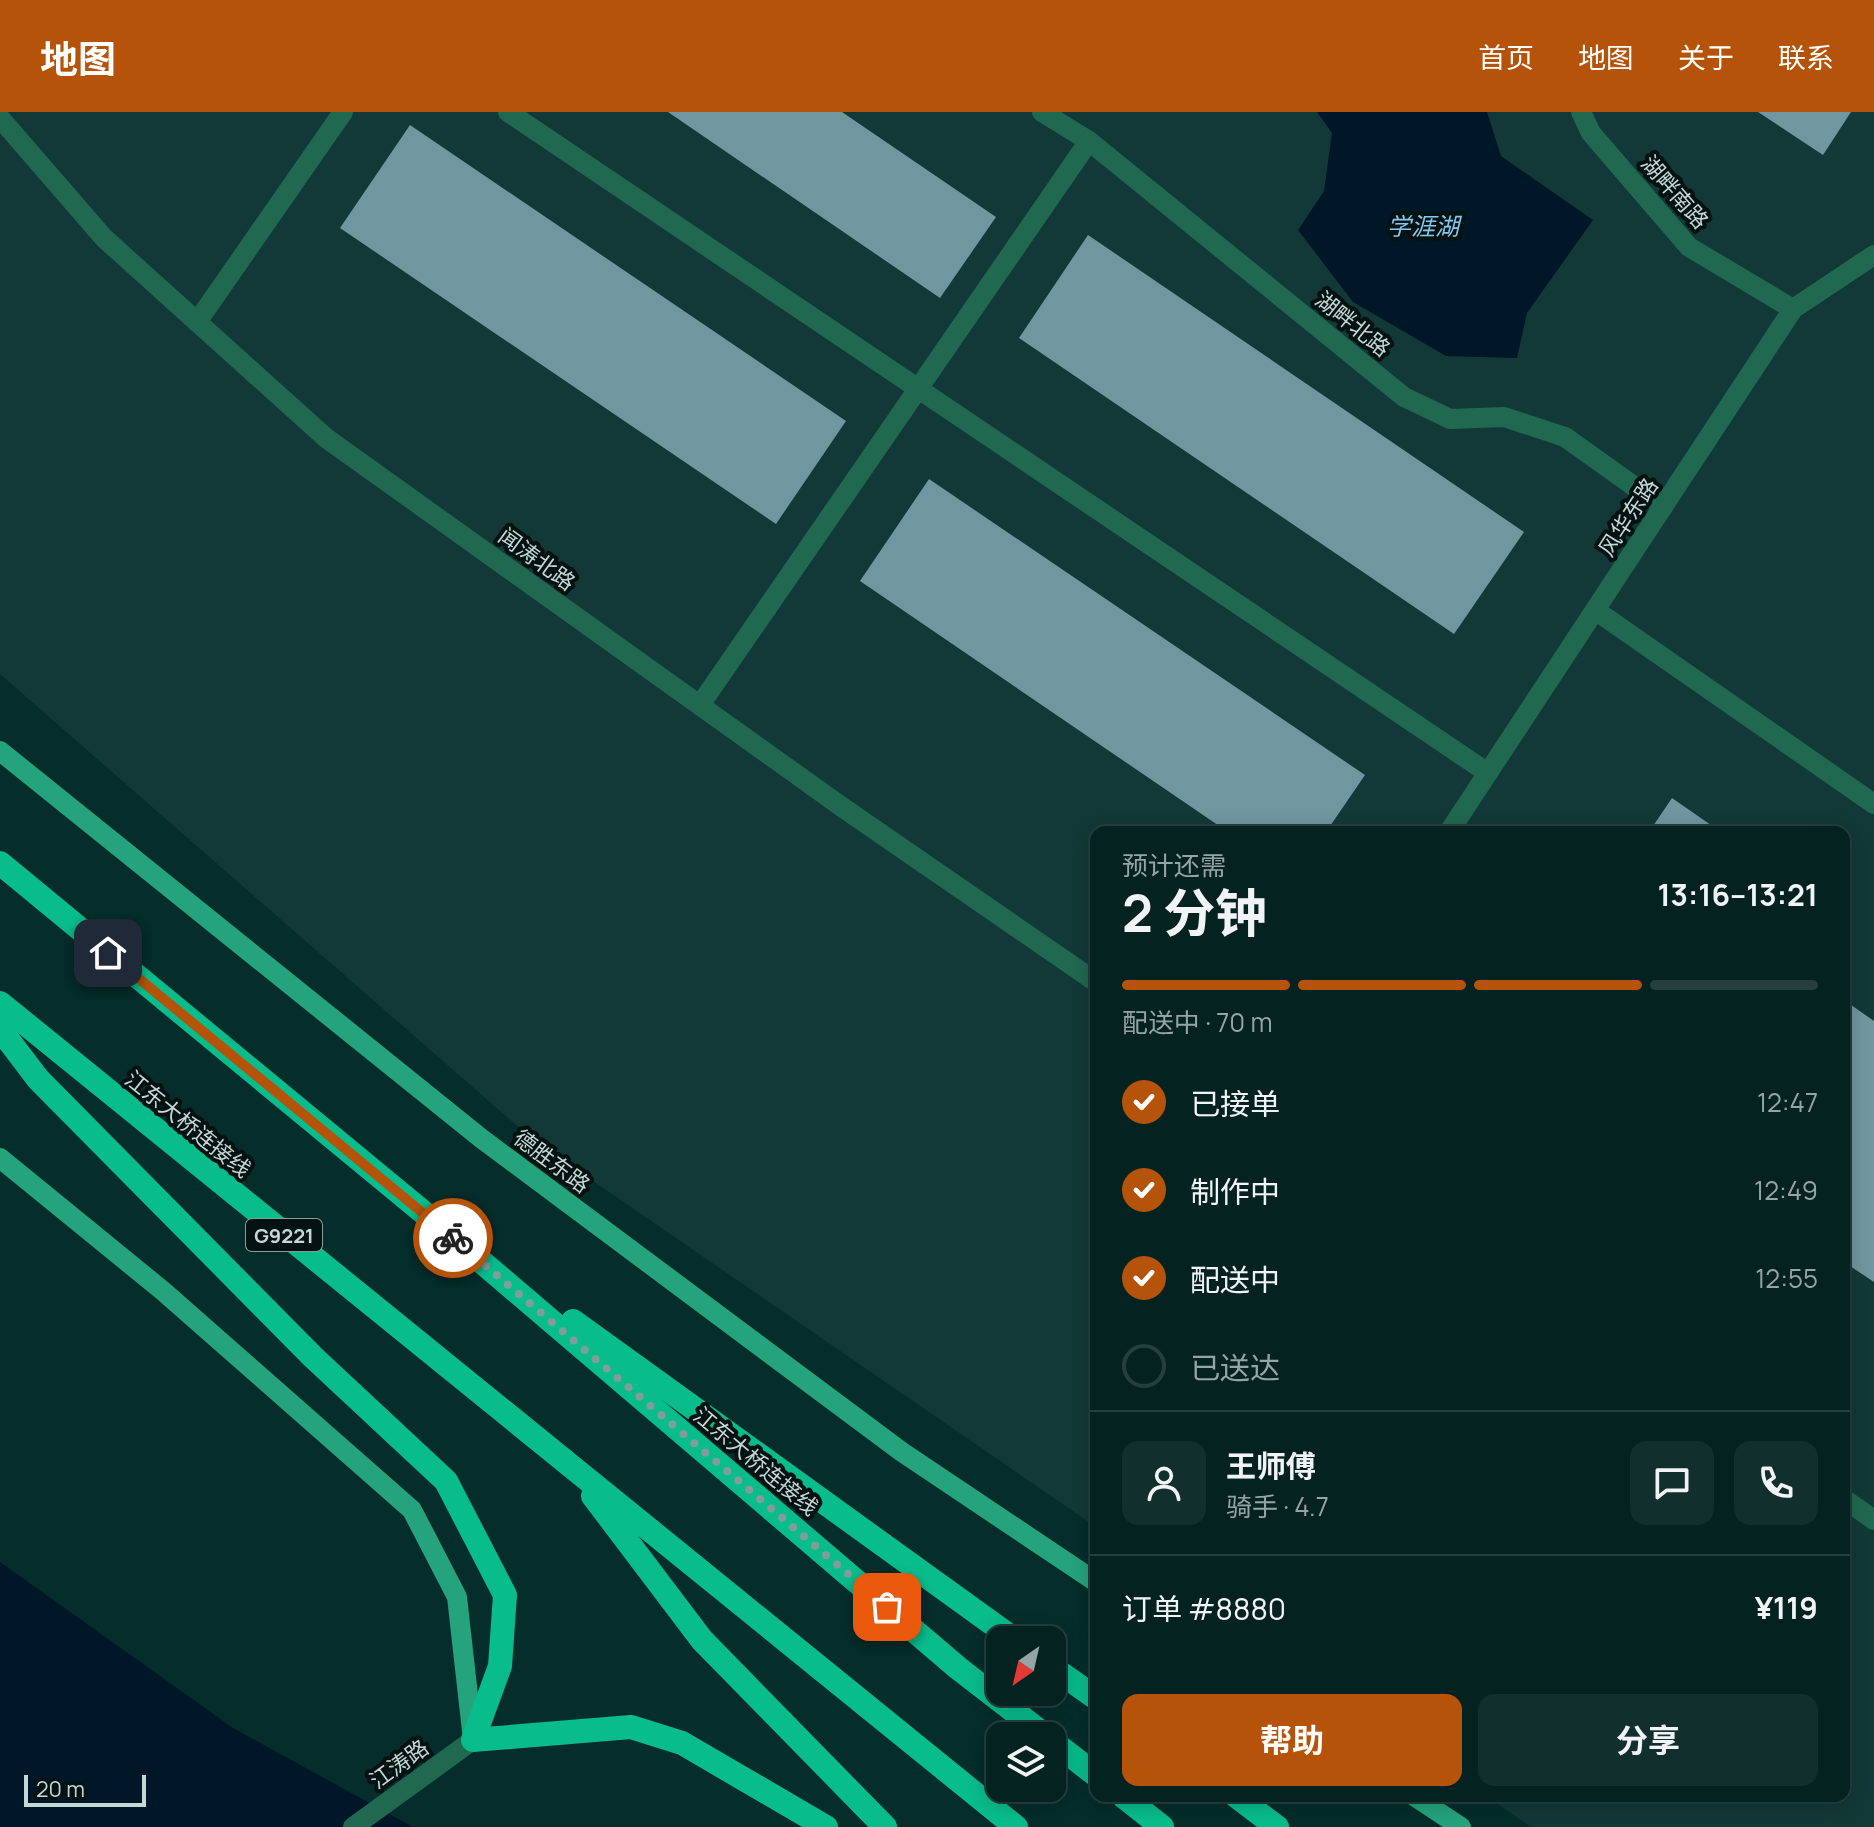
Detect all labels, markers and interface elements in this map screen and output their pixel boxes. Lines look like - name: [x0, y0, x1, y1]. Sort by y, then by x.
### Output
- text: 地图: [40, 32, 116, 84]
- text: 首页: [1478, 38, 1534, 76]
- text: 地图: [1578, 38, 1634, 76]
- text: 关于: [1678, 38, 1734, 76]
- text: 联系: [1778, 38, 1834, 76]
- street label: 湖畔南路: [1635, 149, 1715, 235]
- water label: 学涯湖: [1387, 209, 1463, 242]
- street label: 湖畔北路: [1309, 285, 1397, 363]
- street label: 风华东路: [1591, 472, 1665, 562]
- street label: 闻涛北路: [493, 521, 581, 597]
- text: 预计还需: [1122, 847, 1226, 883]
- text: 13:16–13:21: [1657, 874, 1818, 915]
- text: 2 分钟: [1122, 877, 1267, 948]
- pin: [74, 919, 142, 987]
- icon: home: [86, 931, 130, 975]
- text: 配送中 · 70 m: [1122, 1004, 1272, 1040]
- street label: 江东大桥连接线: [119, 1064, 257, 1184]
- icon: check: [1122, 1080, 1166, 1124]
- text: 已接单: [1190, 1083, 1280, 1124]
- text: 12:47: [1757, 1084, 1818, 1120]
- street label: 德胜东路: [508, 1123, 596, 1199]
- icon: check: [1122, 1168, 1166, 1212]
- text: 制作中: [1190, 1171, 1280, 1212]
- text: 12:49: [1754, 1172, 1818, 1208]
- courier: [413, 1198, 493, 1278]
- icon: bike: [431, 1216, 475, 1260]
- road number: G9221: [246, 1219, 322, 1251]
- icon: check: [1122, 1256, 1166, 1300]
- text: 配送中: [1190, 1259, 1280, 1300]
- text: 12:55: [1755, 1260, 1818, 1296]
- text: 已送达: [1190, 1347, 1280, 1388]
- street label: 江东大桥连接线: [687, 1400, 825, 1522]
- button: person: [1122, 1441, 1206, 1525]
- button: chat: [1630, 1441, 1714, 1525]
- button: phone: [1734, 1441, 1818, 1525]
- text: 王师傅: [1226, 1445, 1316, 1486]
- text: 骑手 · 4.7: [1226, 1488, 1329, 1524]
- pin: [853, 1573, 921, 1641]
- icon: bag: [865, 1585, 909, 1629]
- text: ¥119: [1755, 1587, 1818, 1628]
- text: 订单 #8880: [1122, 1588, 1286, 1629]
- north arrow: [986, 1626, 1066, 1706]
- map controls: [986, 1626, 1066, 1802]
- button: 帮助: [1122, 1694, 1462, 1786]
- button: 分享: [1478, 1694, 1818, 1786]
- button: layers: [986, 1722, 1066, 1802]
- street label: 江涛路: [363, 1732, 435, 1796]
- scale bar: [24, 1771, 146, 1807]
- text: 20 m: [36, 1774, 85, 1804]

